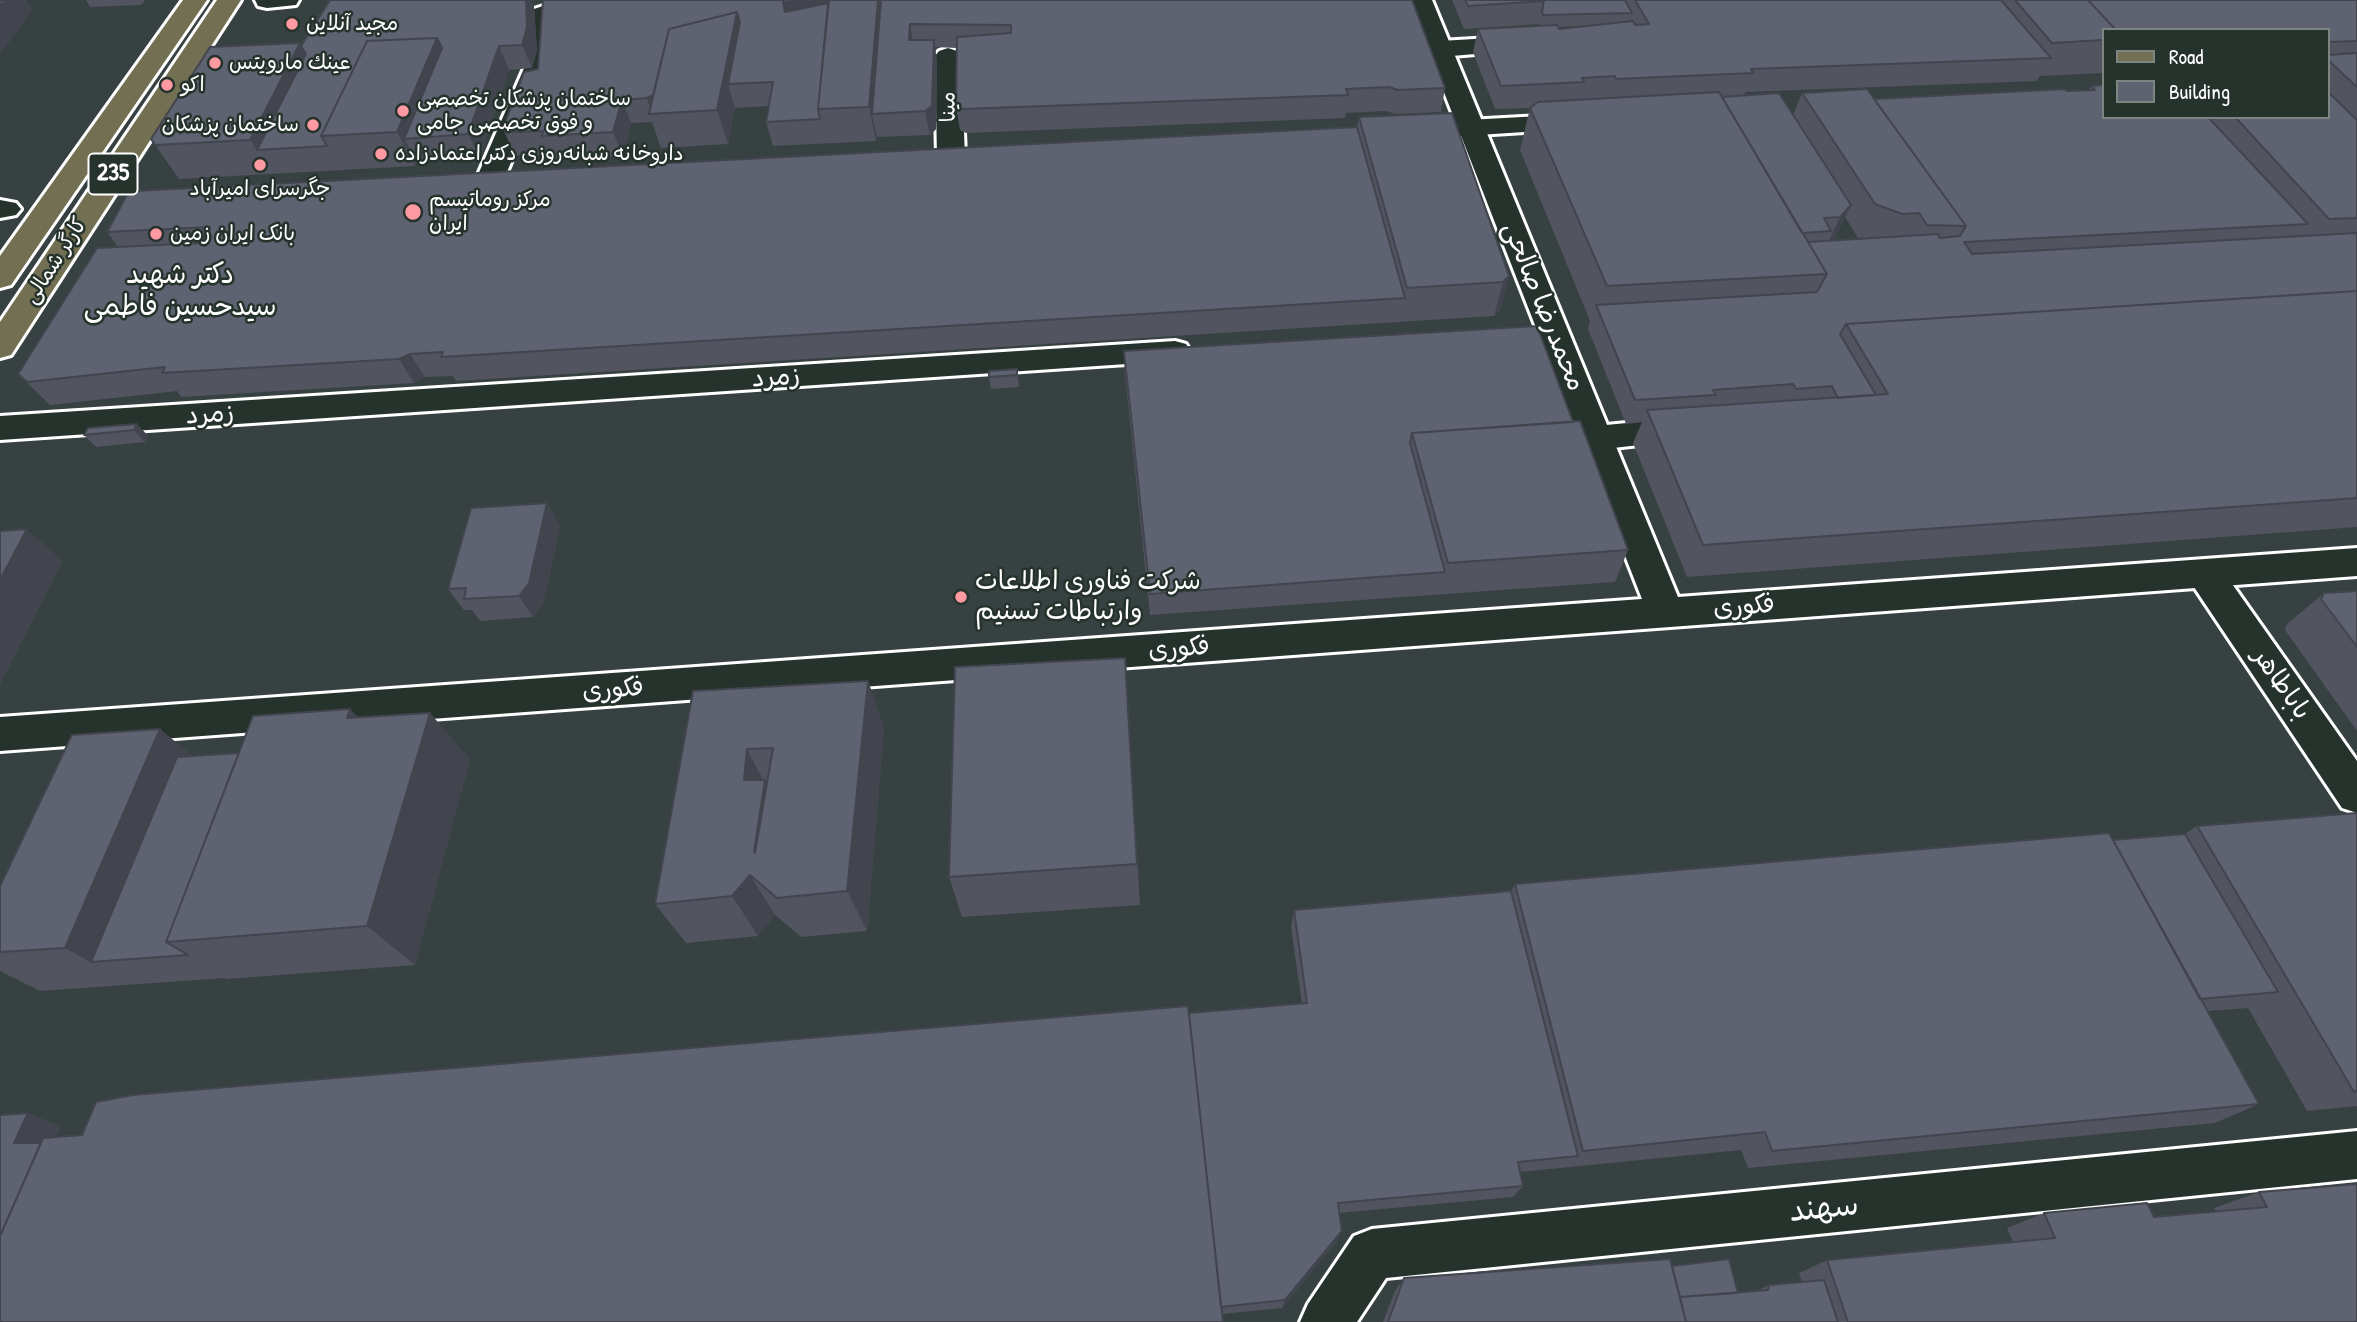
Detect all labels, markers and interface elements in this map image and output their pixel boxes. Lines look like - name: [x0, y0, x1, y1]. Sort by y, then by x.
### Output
- place label: مجید آنلاین: [306, 11, 398, 37]
- marker: مجید آنلاین: [284, 16, 300, 32]
- legend: [2102, 28, 2329, 119]
- text: Road: [2169, 42, 2203, 71]
- place label: عينك مارويتس: [229, 50, 350, 76]
- marker: عينك مارويتس: [207, 55, 223, 71]
- place label: اکو: [181, 72, 205, 98]
- marker: اکو: [159, 77, 175, 93]
- text: Building: [2169, 77, 2230, 106]
- place label: ساختمان پزشکان تخصصی و فوق تخصصی جامی: [417, 86, 631, 136]
- street label: مینا: [936, 91, 962, 123]
- marker: ساختمان پزشکان تخصصی و فوق تخصصی جامی: [395, 103, 411, 119]
- place label: ساختمان پزشکان: [161, 112, 299, 138]
- marker: ساختمان پزشکان: [305, 117, 321, 133]
- place label: داروخانه شبانه‌روزی دکتر اعتمادزاده: [395, 141, 684, 167]
- marker: داروخانه شبانه‌روزی دکتر اعتمادزاده: [373, 146, 389, 162]
- road number: 235: [88, 154, 138, 194]
- marker: جگرسرای امیرآباد: [252, 157, 268, 173]
- place label: جگرسرای امیرآباد: [190, 176, 330, 202]
- place label: مرکز روماتیسم ایران: [429, 187, 551, 237]
- marker: مرکز روماتیسم ایران: [403, 202, 423, 222]
- street label: کارگر شمالی: [19, 213, 93, 309]
- street label: محمدرضا صالحی: [1495, 218, 1591, 396]
- place label: بانک ایران زمین: [170, 221, 295, 247]
- marker: بانک ایران زمین: [148, 226, 164, 242]
- district label: دکتر شهید سیدحسین فاطمی: [83, 259, 277, 325]
- street label: زمرد: [751, 361, 801, 395]
- street label: زمرد: [185, 398, 235, 432]
- place label: شرکت فناوری اطلاعات وارتباطات تسنیم: [975, 566, 1201, 628]
- marker: شرکت فناوری اطلاعات وارتباطات تسنیم: [953, 589, 969, 605]
- street label: فکوری: [1712, 589, 1776, 625]
- street label: فکوری: [1147, 631, 1211, 667]
- street label: باباطاهر: [2245, 642, 2317, 726]
- street label: فکوری: [581, 672, 645, 708]
- street label: سهند: [1787, 1186, 1861, 1232]

